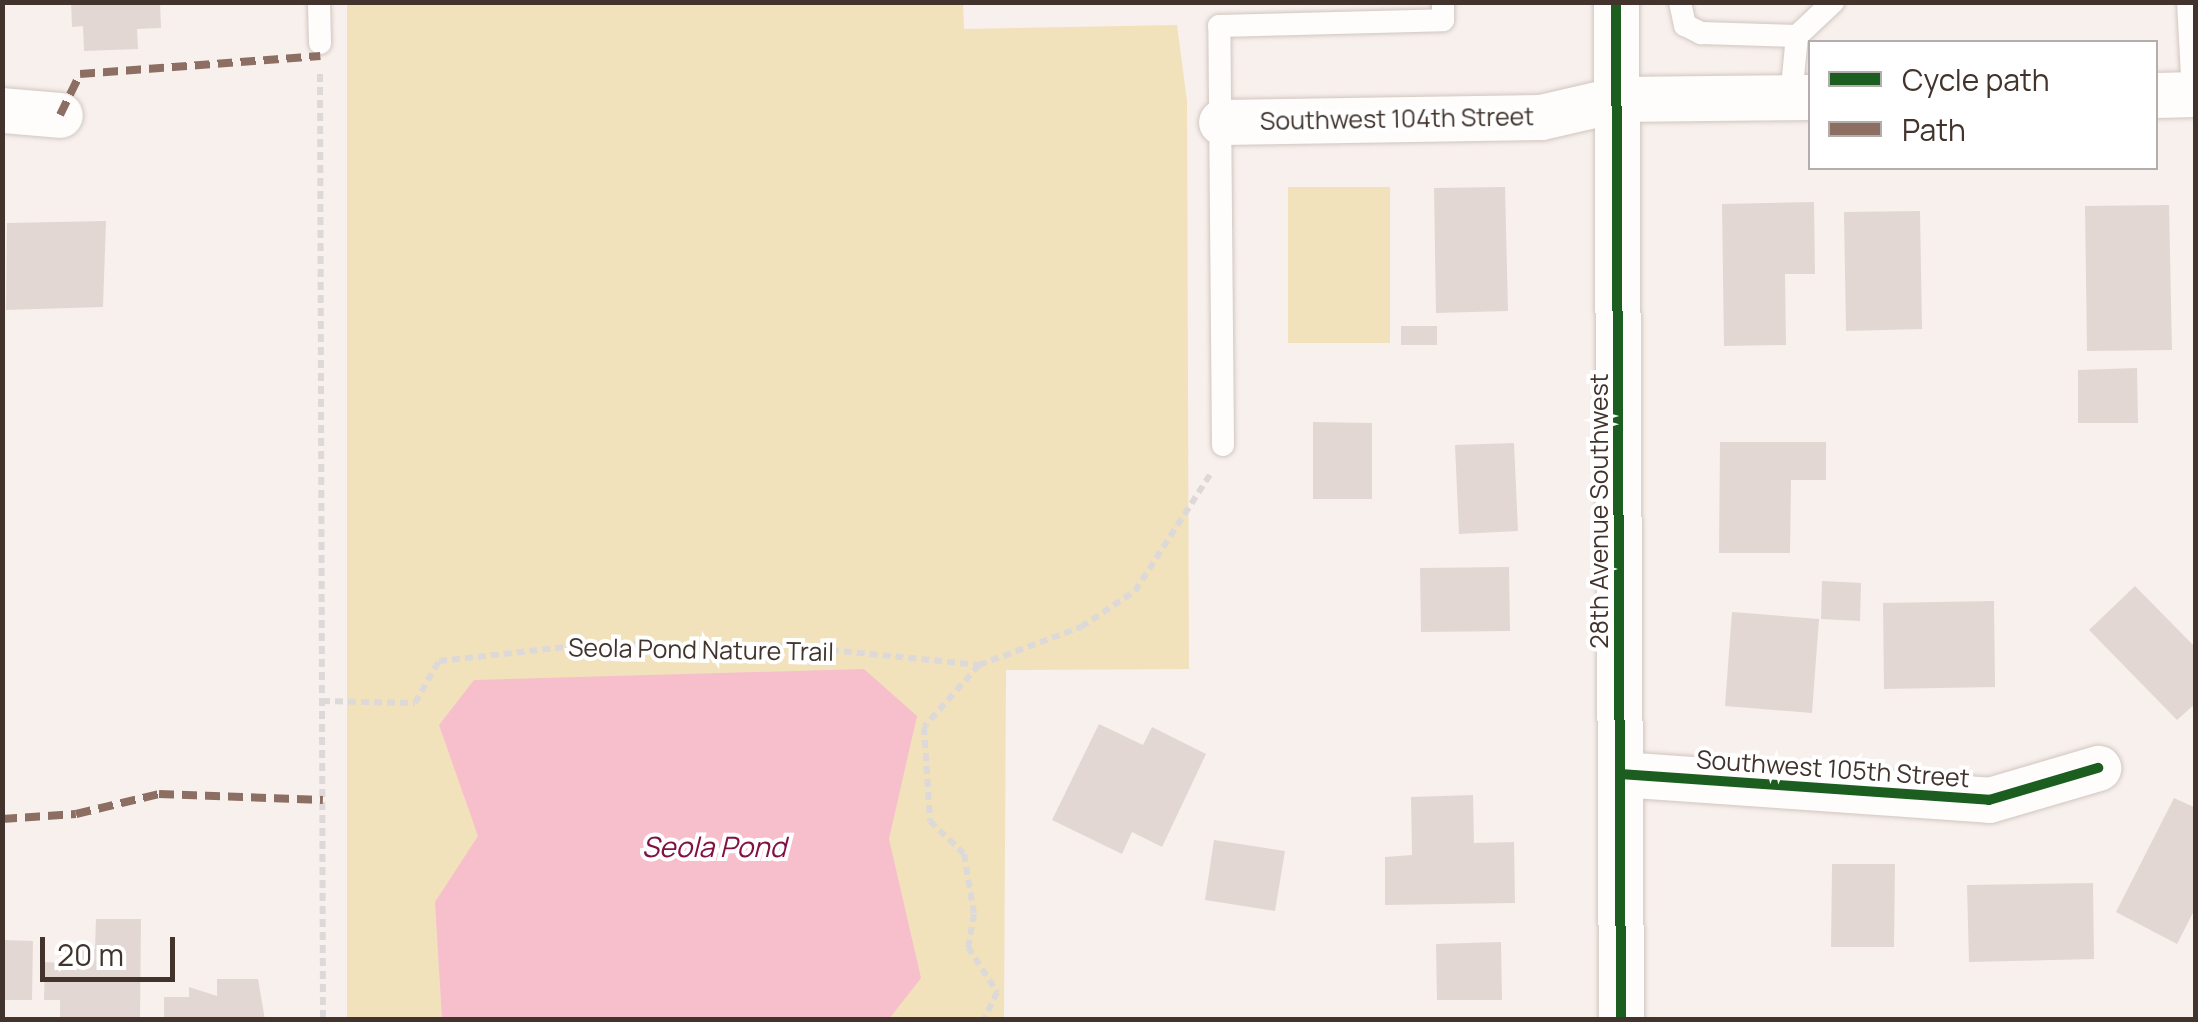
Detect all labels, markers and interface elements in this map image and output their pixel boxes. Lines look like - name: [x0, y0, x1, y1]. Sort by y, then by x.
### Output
- legend: [1808, 40, 2158, 170]
- text: Cycle path: [1902, 59, 2050, 100]
- street label: Southwest 104th Street: [1260, 102, 1534, 136]
- text: Path: [1902, 109, 1966, 150]
- street label: 28th Avenue Southwest: [1584, 373, 1614, 649]
- street label: Seola Pond Nature Trail: [568, 633, 834, 667]
- street label: Southwest 105th Street: [1695, 744, 1971, 794]
- water label: Seola Pond: [642, 829, 786, 863]
- scale bar: [45, 917, 180, 979]
- text: 20 m: [57, 934, 124, 975]

